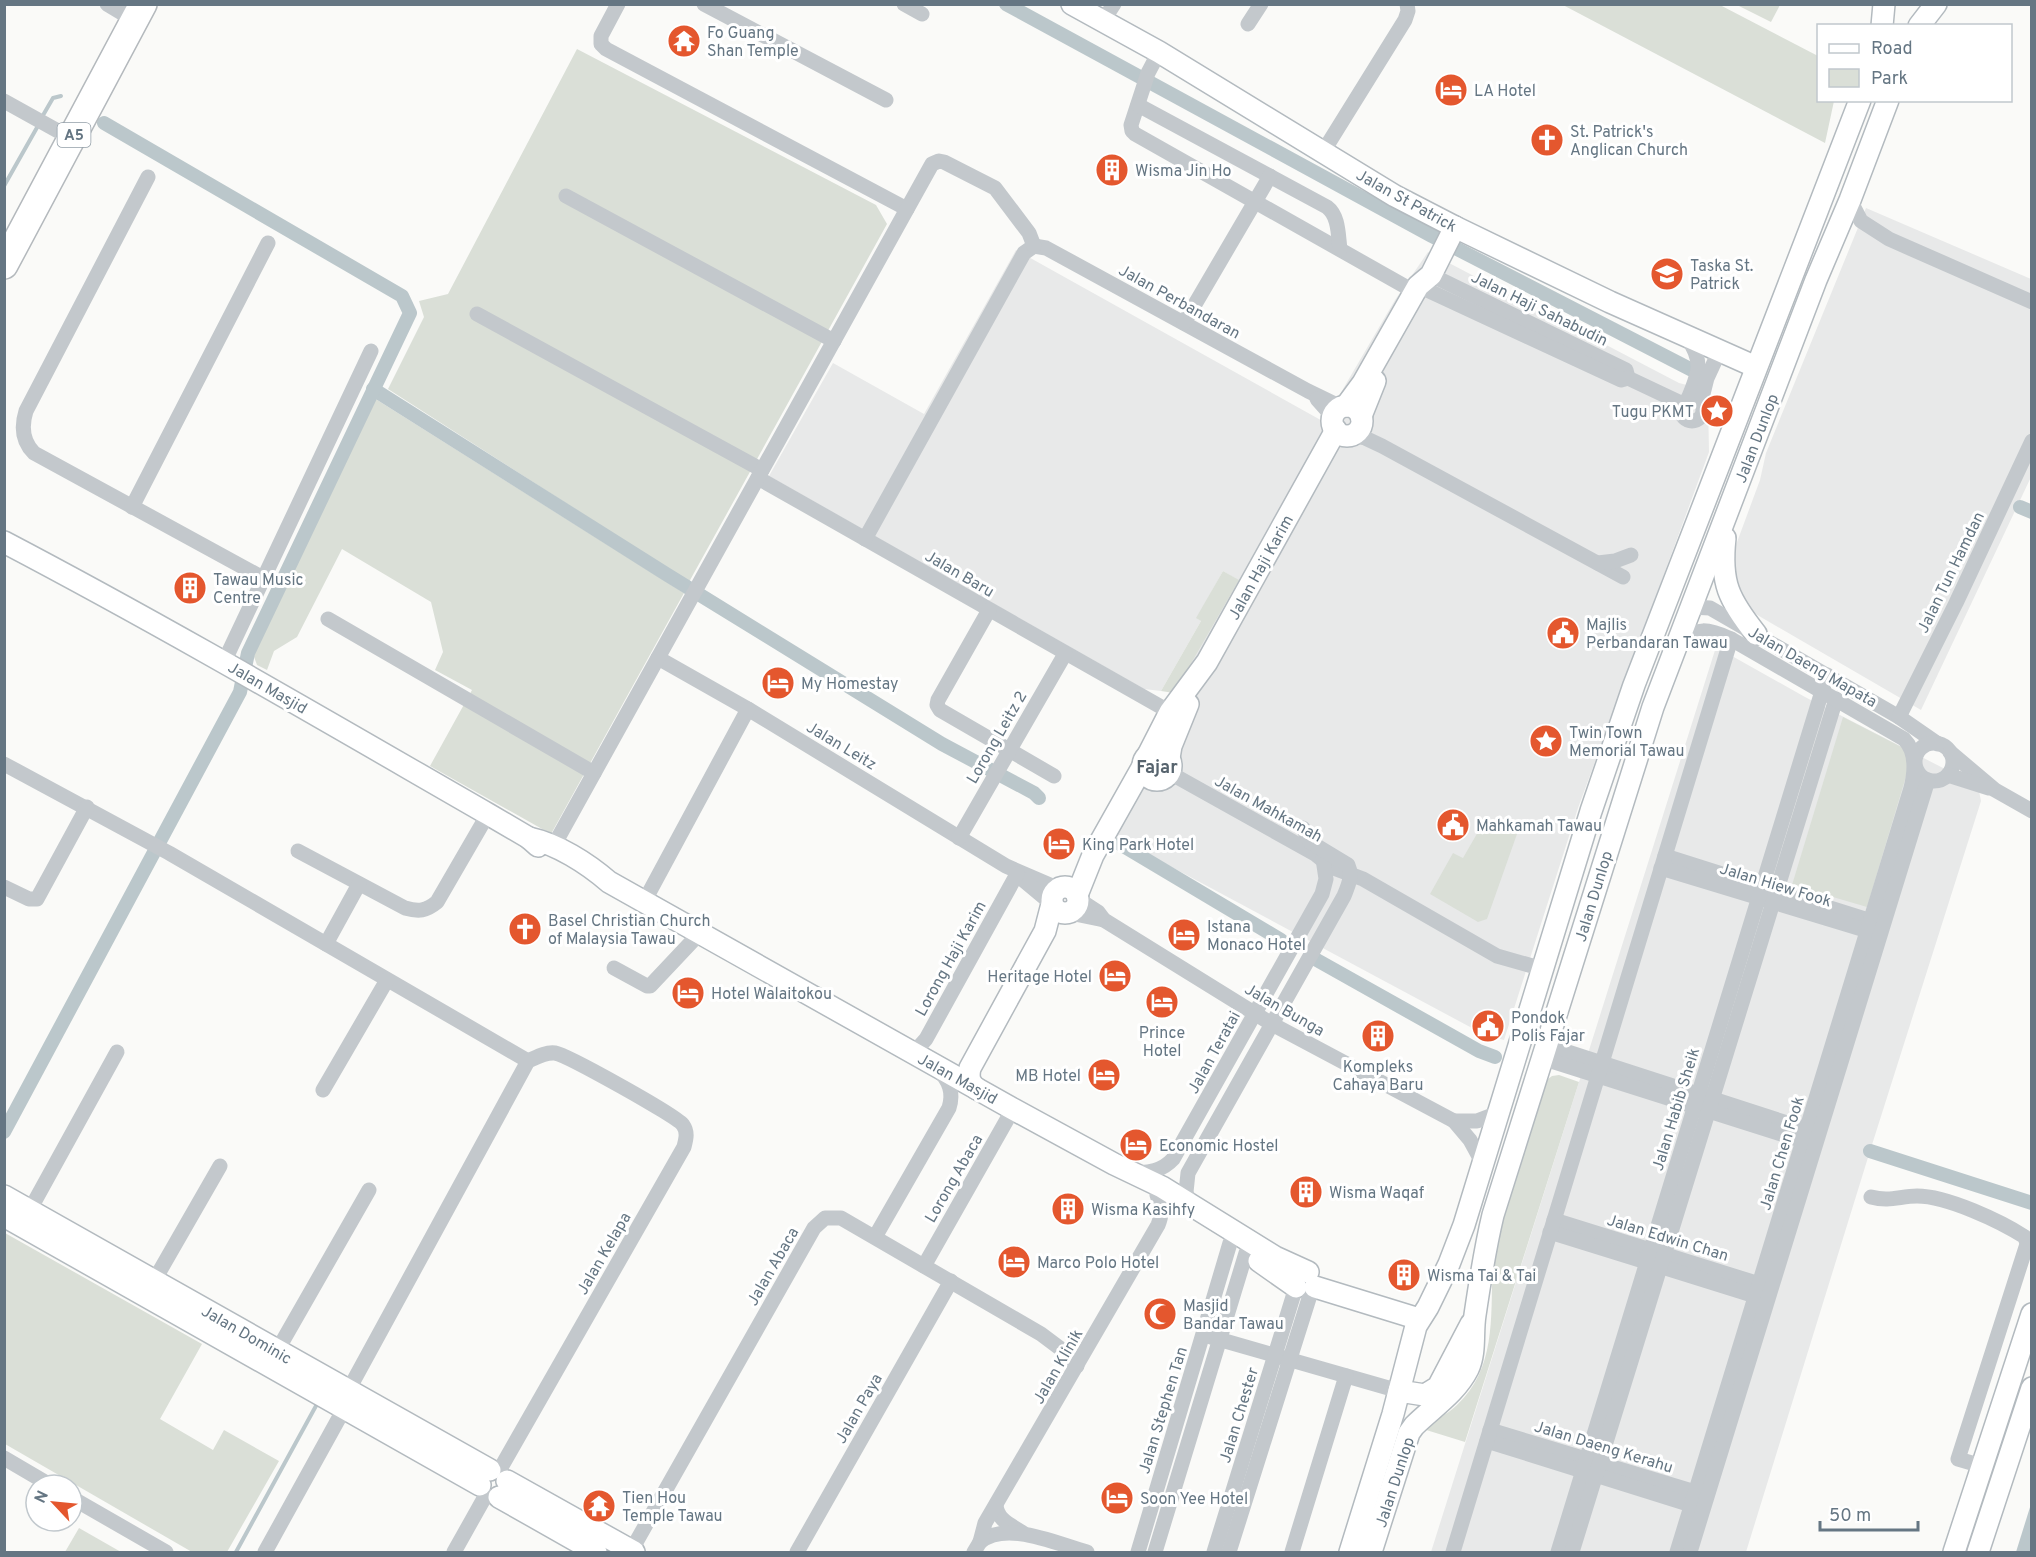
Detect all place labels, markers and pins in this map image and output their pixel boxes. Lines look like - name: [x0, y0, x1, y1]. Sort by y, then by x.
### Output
- temple icon: Fo Guang Shan Temple: [666, 23, 702, 59]
- place label: Fo Guang Shan Temple: [707, 24, 799, 62]
- hotel icon: LA Hotel: [1433, 72, 1469, 108]
- place label: LA Hotel: [1474, 82, 1536, 102]
- church icon: St. Patrick's Anglican Church: [1529, 122, 1565, 158]
- place label: St. Patrick's Anglican Church: [1570, 123, 1688, 161]
- building icon: Wisma Jin Ho: [1094, 152, 1130, 188]
- place label: Wisma Jin Ho: [1135, 162, 1232, 182]
- school or university icon: Taska St. Patrick: [1649, 256, 1685, 292]
- place label: Taska St. Patrick: [1690, 257, 1753, 295]
- place icon: Tugu PKMT: [1699, 393, 1735, 429]
- place label: Tugu PKMT: [1612, 403, 1694, 423]
- building icon: Tawau Music Centre: [172, 570, 208, 606]
- place label: Tawau Music Centre: [213, 571, 303, 609]
- public building icon: Majlis Perbandaran Tawau: [1545, 615, 1581, 651]
- place label: Majlis Perbandaran Tawau: [1586, 616, 1728, 654]
- hotel icon: My Homestay: [760, 665, 796, 701]
- place label: My Homestay: [801, 675, 899, 695]
- place icon: Twin Town Memorial Tawau: [1528, 723, 1564, 759]
- place label: Twin Town Memorial Tawau: [1569, 724, 1685, 762]
- public building icon: Mahkamah Tawau: [1435, 807, 1471, 843]
- place label: Mahkamah Tawau: [1476, 817, 1602, 837]
- hotel icon: King Park Hotel: [1041, 826, 1077, 862]
- place label: King Park Hotel: [1082, 836, 1194, 856]
- church icon: Basel Christian Church of Malaysia Tawau: [507, 911, 543, 947]
- place label: Basel Christian Church of Malaysia Tawau: [548, 912, 711, 950]
- hotel icon: Istana Monaco Hotel: [1166, 917, 1202, 953]
- place label: Istana Monaco Hotel: [1207, 918, 1306, 956]
- hotel icon: Heritage Hotel: [1097, 958, 1133, 994]
- place label: Heritage Hotel: [987, 968, 1092, 988]
- hotel icon: Hotel Walaitokou: [670, 975, 706, 1011]
- hotel icon: Prince Hotel: [1144, 984, 1180, 1020]
- place label: Hotel Walaitokou: [711, 985, 832, 1005]
- public building icon: Pondok Polis Fajar: [1470, 1008, 1506, 1044]
- place label: Pondok Polis Fajar: [1511, 1009, 1585, 1047]
- building icon: Kompleks Cahaya Baru: [1360, 1018, 1396, 1054]
- place label: Prince Hotel: [1139, 1024, 1185, 1062]
- hotel icon: MB Hotel: [1086, 1057, 1122, 1093]
- place label: Kompleks Cahaya Baru: [1333, 1058, 1423, 1096]
- place label: MB Hotel: [1015, 1067, 1081, 1087]
- hotel icon: Economic Hostel: [1118, 1127, 1154, 1163]
- place label: Economic Hostel: [1159, 1137, 1279, 1157]
- building icon: Wisma Waqaf: [1288, 1174, 1324, 1210]
- place label: Wisma Waqaf: [1329, 1184, 1425, 1204]
- building icon: Wisma Kasihfy: [1050, 1191, 1086, 1227]
- place label: Wisma Kasihfy: [1091, 1201, 1195, 1221]
- hotel icon: Marco Polo Hotel: [996, 1244, 1032, 1280]
- place label: Marco Polo Hotel: [1037, 1254, 1159, 1274]
- building icon: Wisma Tai & Tai: [1386, 1257, 1422, 1293]
- place label: Wisma Tai & Tai: [1427, 1267, 1536, 1287]
- mosque icon: Masjid Bandar Tawau: [1142, 1296, 1178, 1332]
- place label: Masjid Bandar Tawau: [1183, 1297, 1284, 1335]
- hotel icon: Soon Yee Hotel: [1099, 1480, 1135, 1516]
- temple icon: Tien Hou Temple Tawau: [581, 1488, 617, 1524]
- place label: Tien Hou Temple Tawau: [622, 1489, 723, 1527]
- place label: Soon Yee Hotel: [1140, 1490, 1248, 1510]

